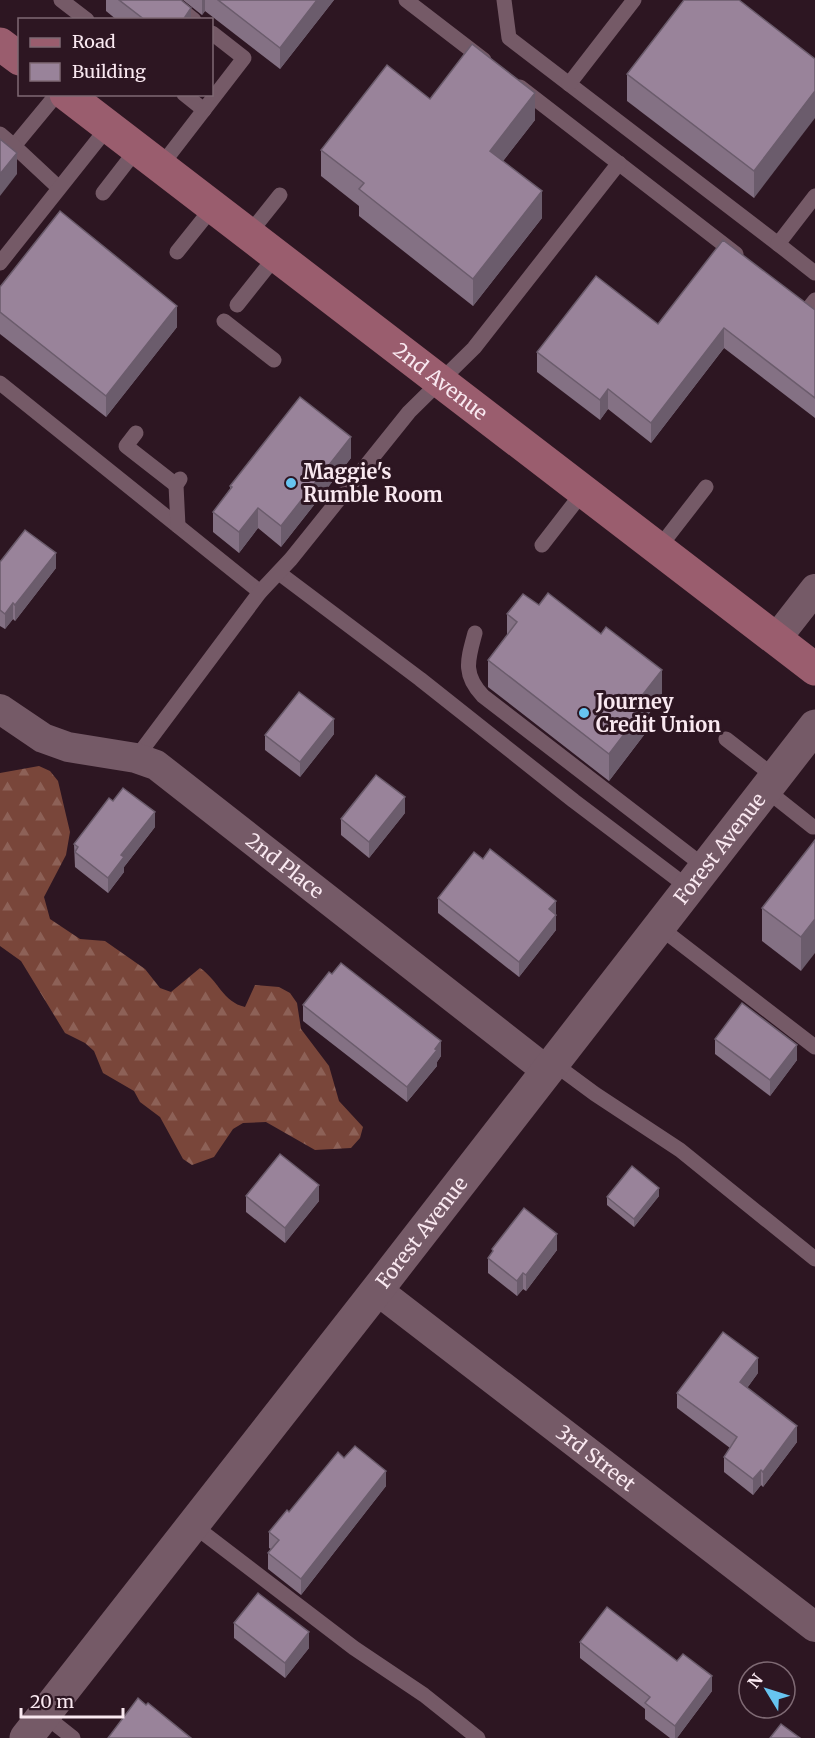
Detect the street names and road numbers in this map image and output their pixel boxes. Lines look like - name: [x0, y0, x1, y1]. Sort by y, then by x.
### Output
- street label: 2nd Avenue: [389, 337, 493, 425]
- street label: Forest Avenue: [668, 787, 771, 909]
- street label: 2nd Place: [241, 827, 329, 904]
- street label: Forest Avenue: [370, 1171, 473, 1293]
- street label: 3rd Street: [551, 1419, 641, 1496]

